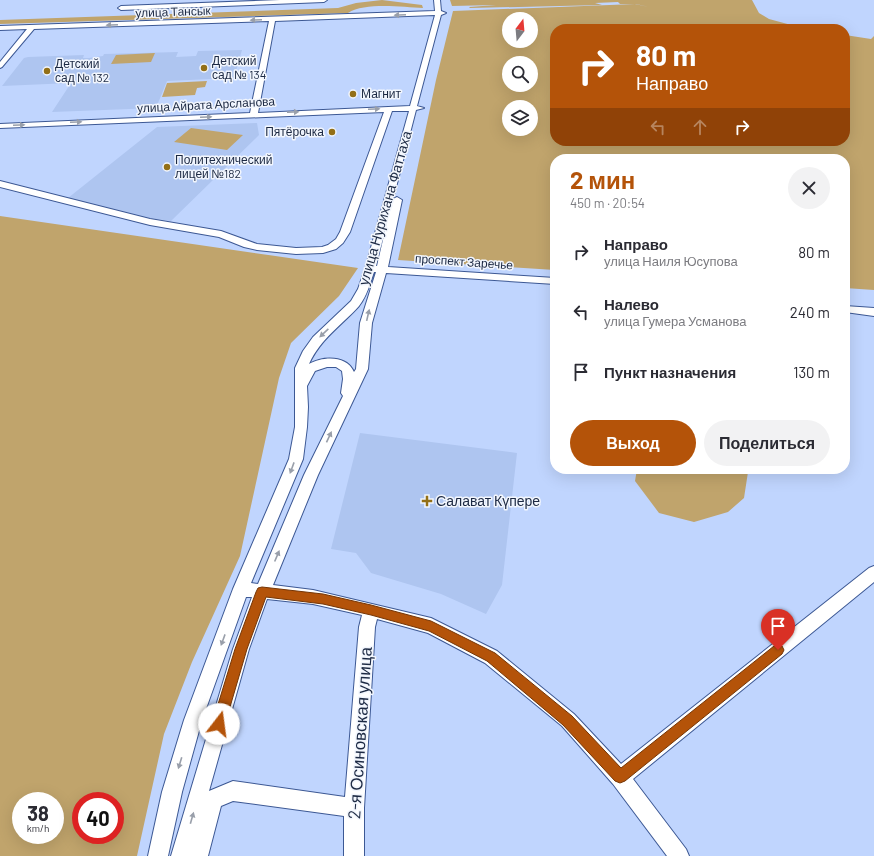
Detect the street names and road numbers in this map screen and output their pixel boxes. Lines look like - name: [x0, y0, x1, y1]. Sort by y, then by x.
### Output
- street label: улица Тансык: [135, 3, 212, 20]
- street label: улица Айрата Арсланова: [137, 93, 276, 116]
- street label: улица Нурихана Фаттаха: [354, 128, 415, 287]
- street label: проспект Заречье: [414, 251, 514, 272]
- street label: 2-я Осиновская улица: [343, 646, 375, 820]

